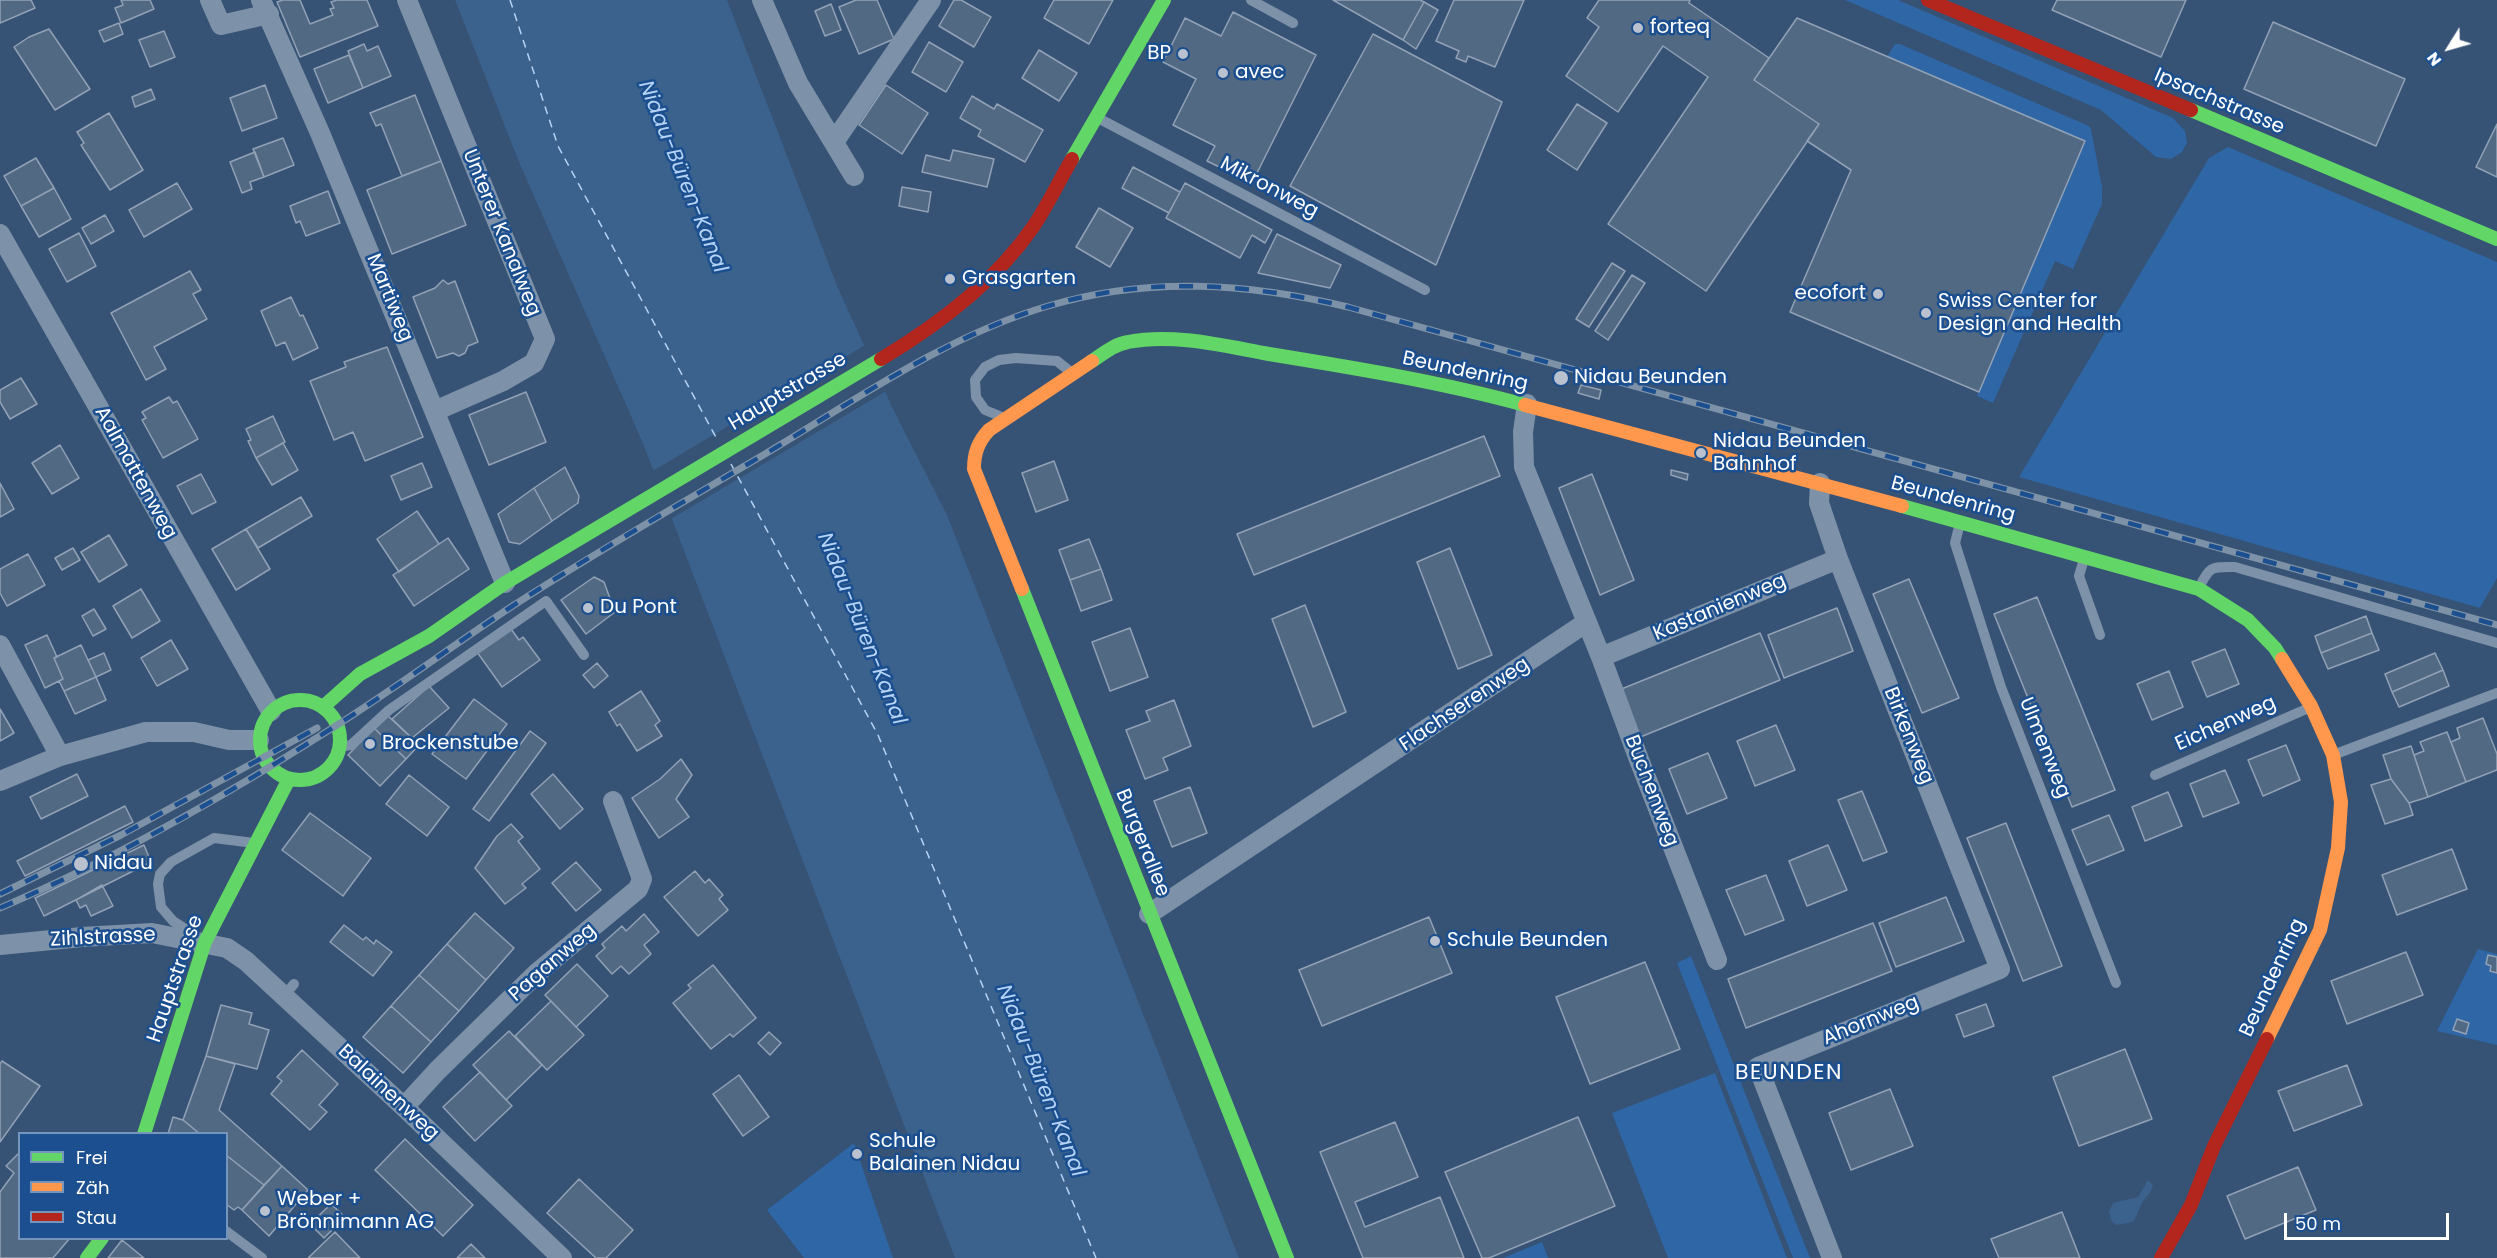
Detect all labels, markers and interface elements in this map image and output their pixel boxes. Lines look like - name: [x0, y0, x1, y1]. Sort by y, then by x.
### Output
- place label: forteq: [1650, 16, 1710, 40]
- north arrow: [2419, 18, 2479, 78]
- marker: forteq: [1631, 21, 1645, 35]
- place label: BP: [1147, 42, 1171, 66]
- marker: BP: [1176, 47, 1190, 61]
- text: N: [2421, 47, 2447, 71]
- place label: avec: [1235, 61, 1284, 85]
- street label: Ipsachstrasse: [2150, 64, 2288, 140]
- marker: avec: [1216, 66, 1230, 80]
- water label: Nidau-Büren-Kanal: [632, 77, 732, 277]
- street label: Unterer Kanalweg: [457, 146, 545, 320]
- street label: Mikronweg: [1216, 152, 1322, 224]
- street label: Martiweg: [361, 251, 417, 345]
- place label: Grasgarten: [962, 267, 1076, 291]
- marker: Grasgarten: [943, 272, 957, 286]
- place label: ecofort: [1795, 282, 1866, 306]
- marker: ecofort: [1871, 287, 1885, 301]
- place label: Swiss Center for Design and Health: [1938, 290, 2121, 337]
- marker: Swiss Center for Design and Health: [1919, 306, 1933, 320]
- street label: Hauptstrasse: [725, 347, 851, 437]
- street label: Beundenring: [1400, 347, 1530, 397]
- place label: Nidau Beunden: [1574, 366, 1727, 390]
- marker: Nidau Beunden: [1552, 369, 1570, 387]
- street label: Aalmattenweg: [89, 402, 181, 544]
- place label: Nidau Beunden Bahnhof: [1713, 430, 1866, 477]
- marker: Nidau Beunden Bahnhof: [1694, 446, 1708, 460]
- street label: Beundenring: [1888, 472, 2018, 528]
- water label: Nidau-Büren-Kanal: [811, 529, 911, 729]
- street label: Kastanienweg: [1650, 569, 1790, 647]
- place label: Du Pont: [600, 596, 677, 620]
- marker: Du Pont: [581, 601, 595, 615]
- street label: Flachserenweg: [1396, 653, 1534, 757]
- street label: Birkenweg: [1878, 684, 1938, 788]
- street label: Eichenweg: [2172, 691, 2280, 757]
- street label: Ulmenweg: [2013, 694, 2075, 802]
- place label: Brockenstube: [382, 732, 519, 756]
- street label: Buchenweg: [1619, 732, 1683, 850]
- marker: Brockenstube: [363, 737, 377, 751]
- street label: Burgerallee: [1110, 786, 1174, 900]
- place label: Nidau: [94, 852, 153, 876]
- marker: Nidau: [72, 855, 90, 873]
- street label: Hauptstrasse: [143, 912, 209, 1046]
- street label: Beundenring: [2235, 915, 2311, 1041]
- street label: Paganweg: [505, 919, 601, 1007]
- street label: Zihlstrasse: [50, 923, 156, 953]
- place label: Schule Beunden: [1447, 929, 1608, 953]
- marker: Schule Beunden: [1428, 934, 1442, 948]
- water label: Nidau-Büren-Kanal: [990, 981, 1090, 1181]
- street label: Ahornweg: [1819, 991, 1923, 1051]
- street label: Balainenweg: [332, 1040, 444, 1146]
- district label: BEUNDEN: [1735, 1060, 1843, 1086]
- place label: Schule Balainen Nidau: [869, 1130, 1020, 1177]
- legend: [18, 1132, 228, 1240]
- text: Frei: [76, 1145, 107, 1170]
- marker: Schule Balainen Nidau: [850, 1147, 864, 1161]
- text: Zäh: [76, 1175, 109, 1200]
- place label: Weber + Brönnimann AG: [277, 1188, 434, 1235]
- scale bar: [2287, 1201, 2452, 1239]
- marker: Weber + Brönnimann AG: [258, 1204, 272, 1218]
- text: Stau: [76, 1205, 117, 1230]
- text: 50 m: [2295, 1211, 2341, 1236]

